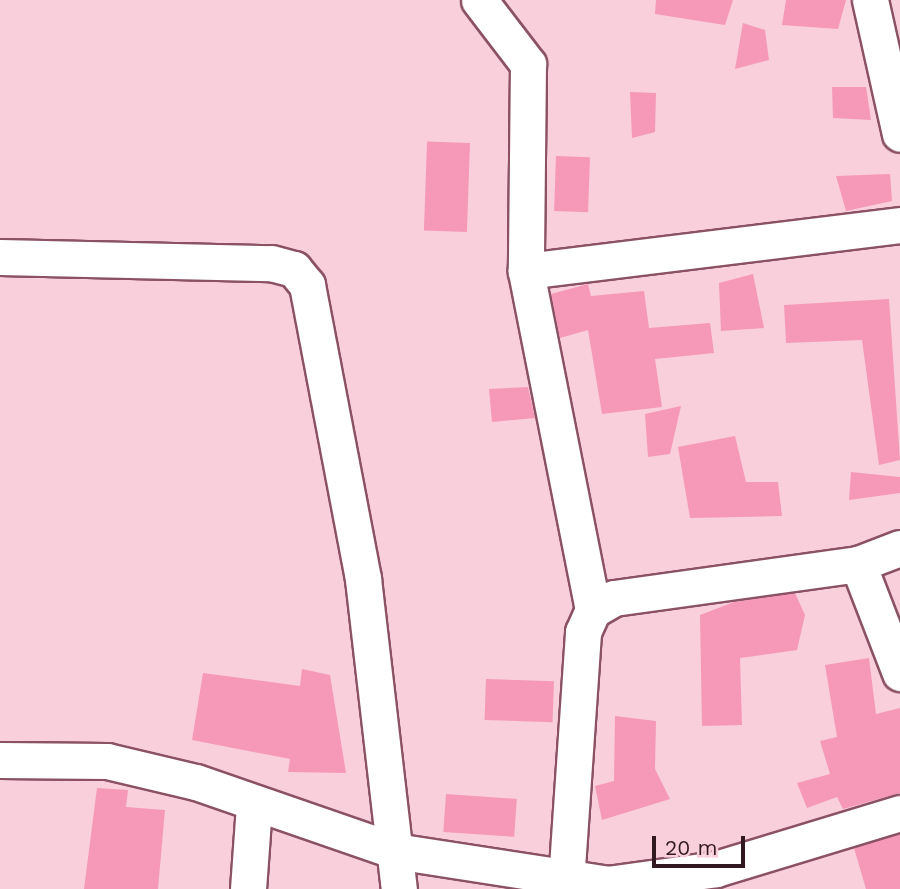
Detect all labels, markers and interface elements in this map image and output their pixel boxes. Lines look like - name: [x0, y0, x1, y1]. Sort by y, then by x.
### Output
- scale bar: [655, 822, 748, 866]
- text: 20 m: [665, 835, 717, 860]

